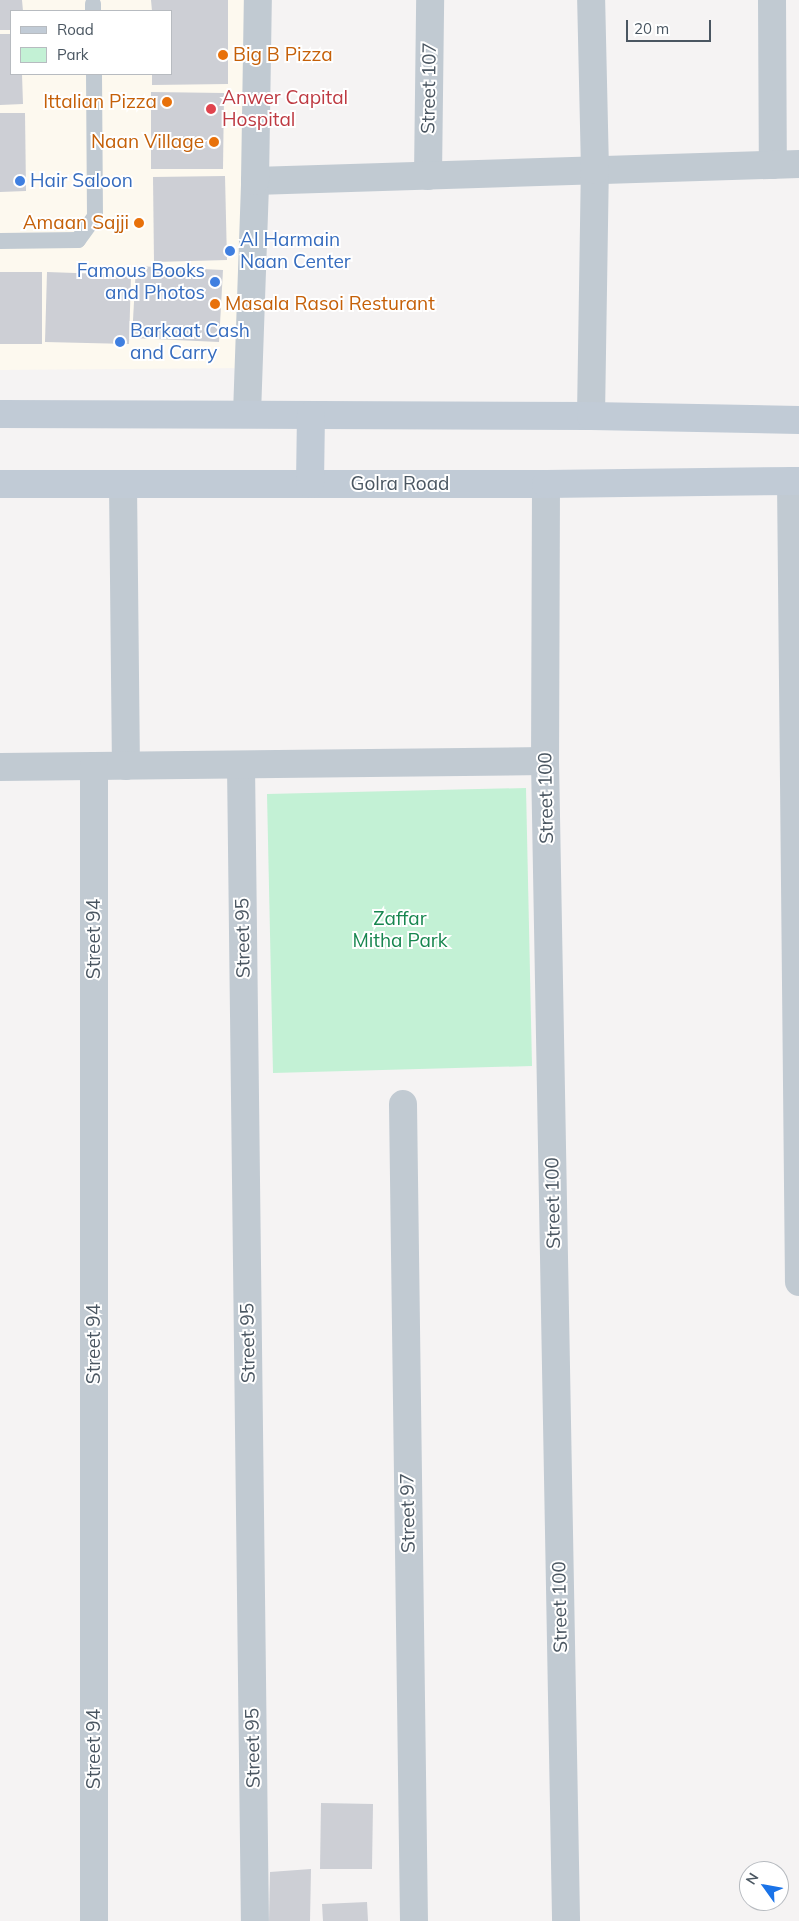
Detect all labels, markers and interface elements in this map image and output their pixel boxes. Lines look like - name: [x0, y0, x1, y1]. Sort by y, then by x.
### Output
- legend: [10, 10, 172, 75]
- scale bar: [629, 10, 714, 42]
- text: 20 m: [634, 19, 669, 38]
- text: Road: [57, 20, 94, 39]
- street label: Street 107: [417, 42, 441, 134]
- place label: Big B Pizza: [233, 44, 333, 66]
- text: Park: [57, 45, 89, 64]
- marker: Big B Pizza: [217, 49, 229, 61]
- place label: Anwer Capital Hospital: [222, 87, 348, 131]
- place label: Ittalian Pizza: [43, 91, 157, 113]
- marker: Ittalian Pizza: [161, 96, 173, 108]
- marker: Anwer Capital Hospital: [204, 102, 218, 116]
- place label: Naan Village: [91, 131, 204, 153]
- marker: Naan Village: [208, 136, 220, 148]
- place label: Hair Saloon: [30, 170, 133, 192]
- marker: Hair Saloon: [14, 175, 26, 187]
- place label: Amaan Sajji: [23, 212, 129, 234]
- marker: Amaan Sajji: [133, 217, 145, 229]
- place label: Al Harmain Naan Center: [240, 229, 351, 273]
- marker: Al Harmain Naan Center: [224, 245, 236, 257]
- place label: Famous Books and Photos: [77, 260, 205, 304]
- marker: Famous Books and Photos: [209, 276, 221, 288]
- place label: Masala Rasoi Resturant: [225, 293, 435, 315]
- marker: Masala Rasoi Resturant: [209, 298, 221, 310]
- place label: Barkaat Cash and Carry: [130, 320, 250, 364]
- marker: Barkaat Cash and Carry: [114, 336, 126, 348]
- street label: Golra Road: [350, 473, 450, 495]
- street label: Street 100: [534, 752, 558, 844]
- street label: Street 95: [231, 898, 255, 978]
- street label: Street 94: [83, 899, 105, 979]
- park label: Zaffar Mitha Park: [353, 908, 447, 952]
- street label: Street 100: [541, 1157, 565, 1249]
- street label: Street 95: [236, 1303, 260, 1383]
- street label: Street 94: [83, 1304, 105, 1384]
- street label: Street 97: [396, 1473, 420, 1553]
- street label: Street 100: [548, 1561, 572, 1653]
- street label: Street 95: [241, 1708, 265, 1788]
- street label: Street 94: [83, 1709, 105, 1789]
- north arrow: [739, 1861, 789, 1911]
- text: N: [742, 1869, 763, 1888]

